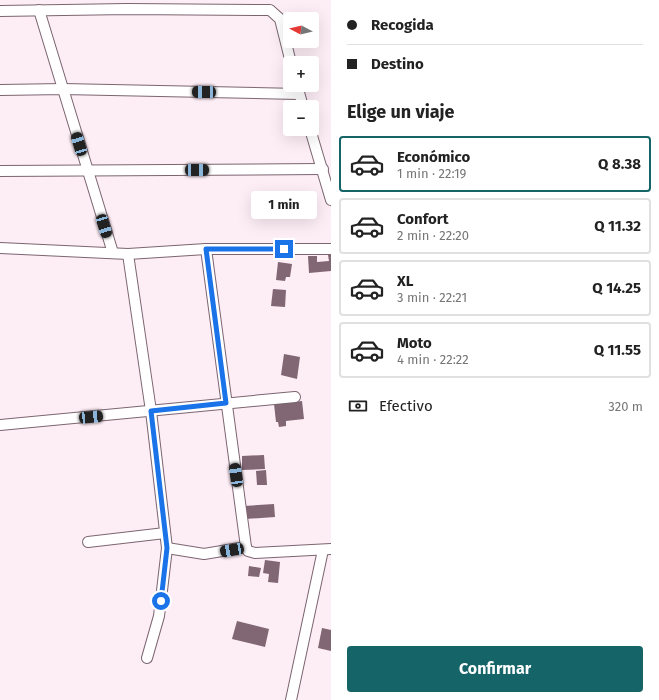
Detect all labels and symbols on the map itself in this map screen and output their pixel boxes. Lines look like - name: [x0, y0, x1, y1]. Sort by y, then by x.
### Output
- north arrow: [283, 12, 319, 48]
- car: [192, 86, 216, 98]
- car: [70, 131, 88, 157]
- car: [185, 164, 209, 176]
- callout: 1 min: [251, 191, 317, 219]
- car: [95, 213, 113, 239]
- route end: [275, 240, 293, 258]
- car: [79, 410, 103, 424]
- car: [228, 462, 244, 488]
- car: [219, 542, 245, 558]
- route start: [152, 592, 170, 610]

